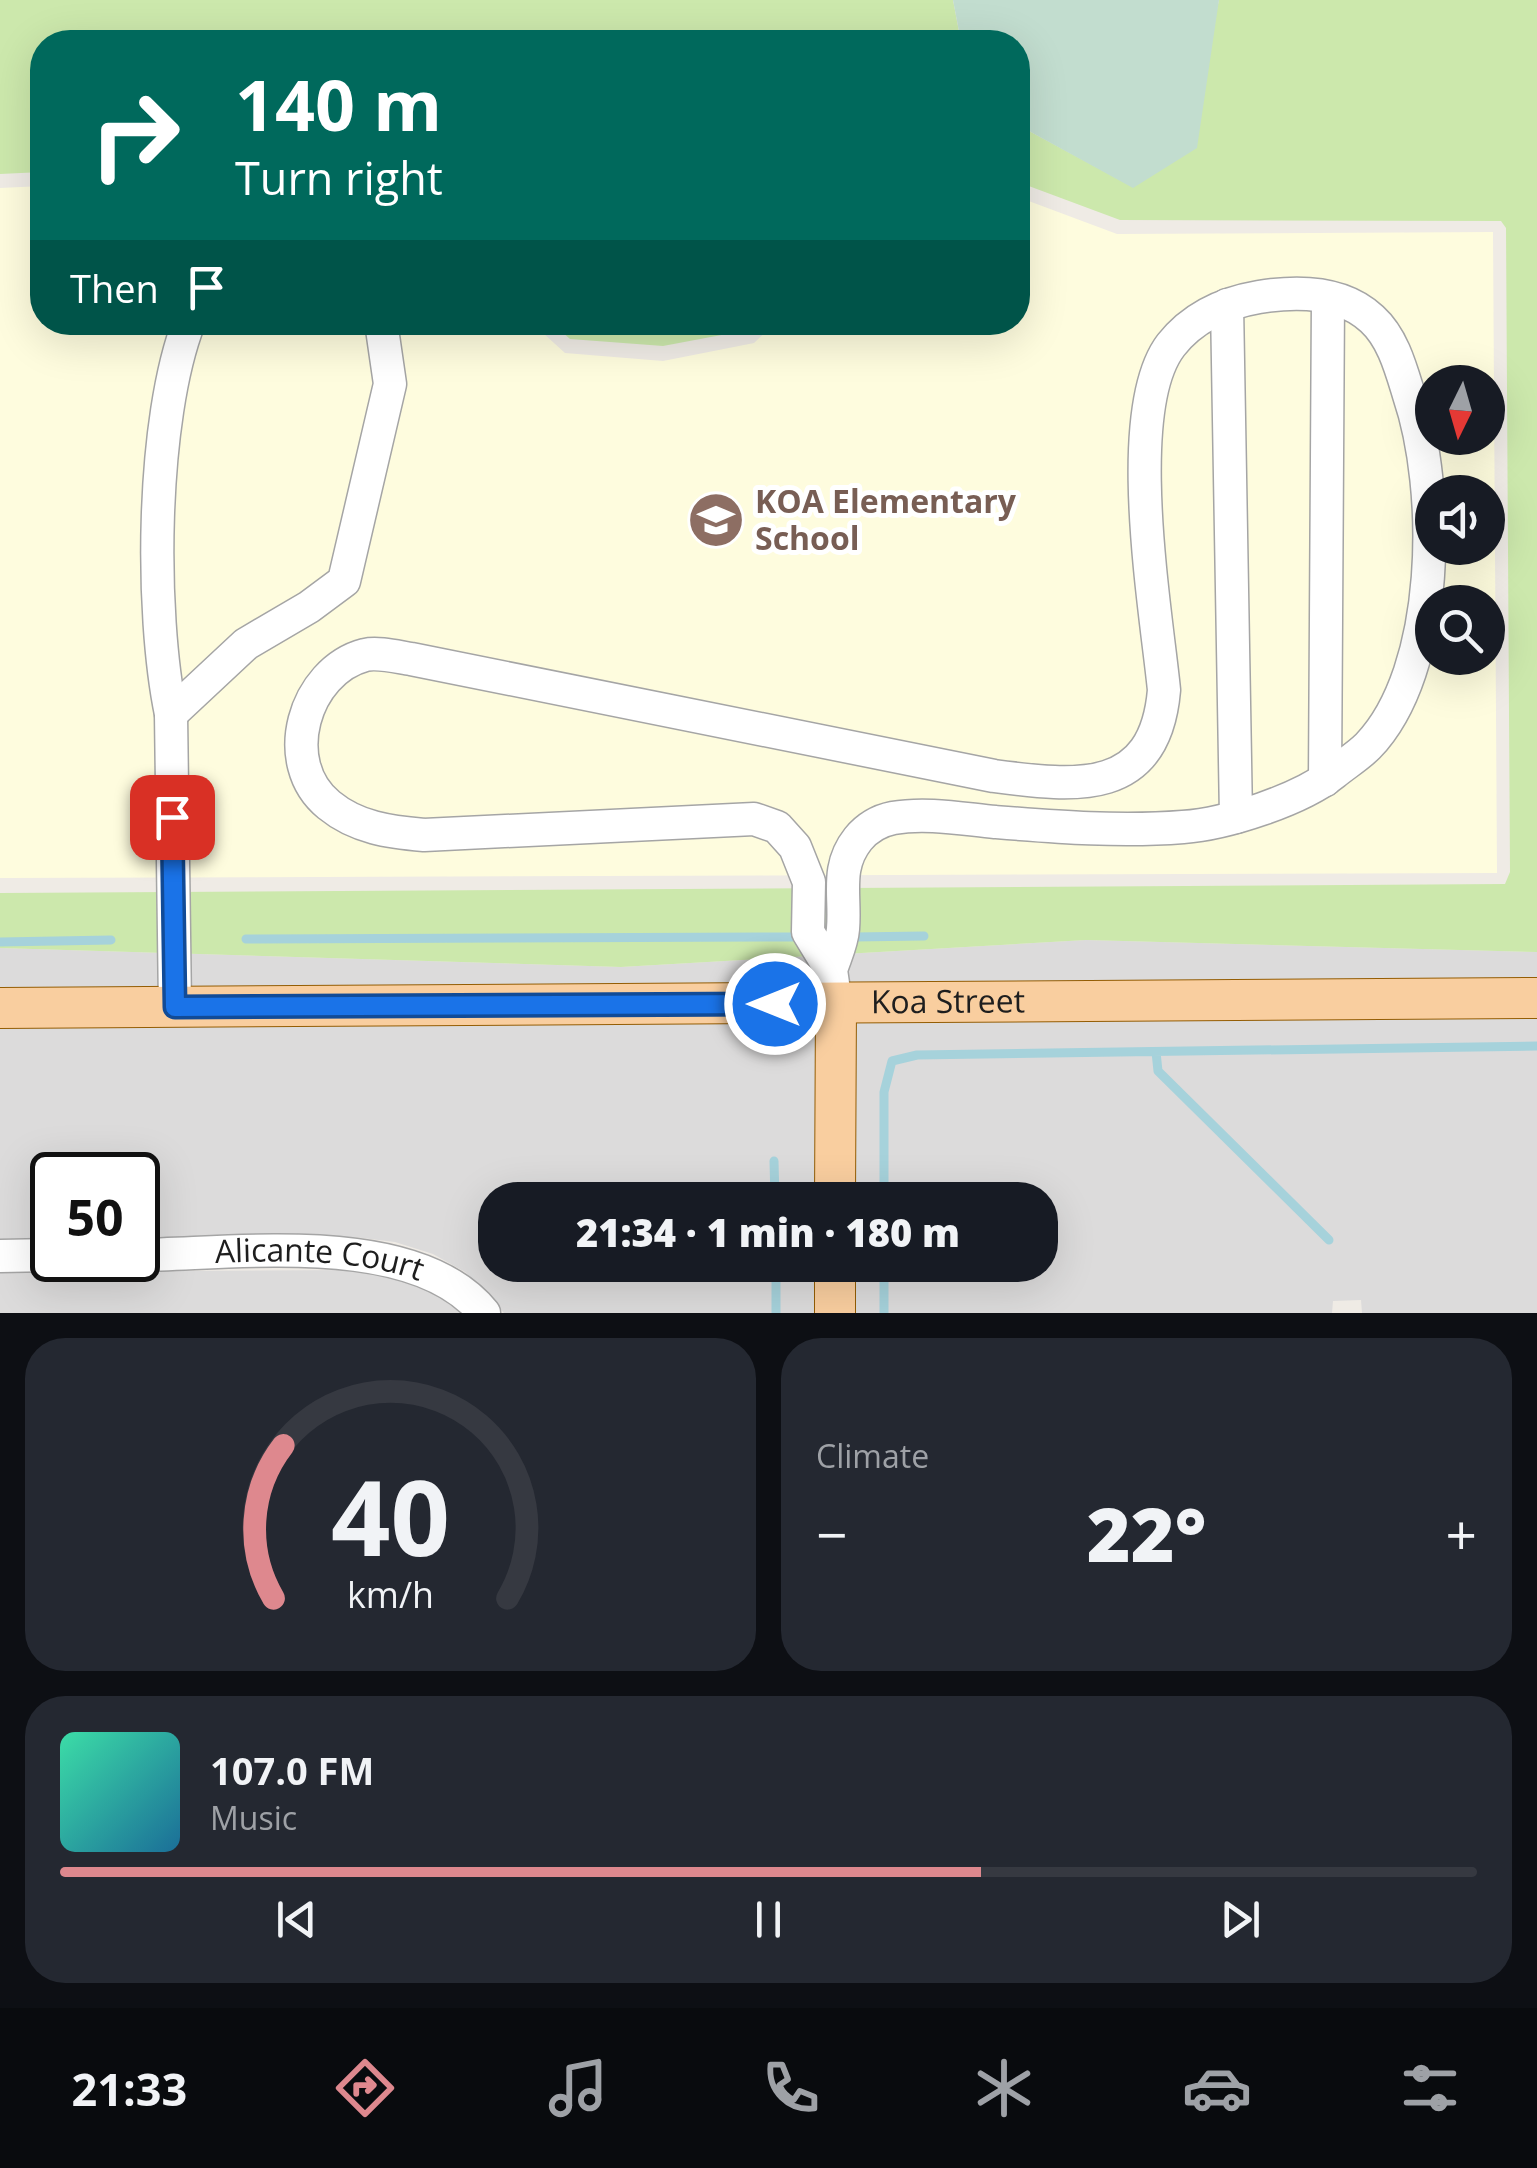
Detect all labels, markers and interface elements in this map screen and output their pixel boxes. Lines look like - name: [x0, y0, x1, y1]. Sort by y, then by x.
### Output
- text: 140 m: [235, 56, 442, 152]
- icon: right: [70, 70, 200, 200]
- text: Turn right: [235, 147, 443, 208]
- icon: arrive: [179, 260, 234, 315]
- text: Then: [70, 262, 159, 314]
- north arrow: [1415, 365, 1505, 455]
- map controls: [1415, 365, 1505, 675]
- button: sound: [1415, 475, 1505, 565]
- place label: KOA Elementary School: [755, 479, 1017, 559]
- school or university icon: KOA Elementary School: [686, 490, 746, 550]
- button: search: [1415, 585, 1505, 675]
- pin: [130, 775, 215, 860]
- icon: arrive: [145, 790, 200, 845]
- position arrow: [723, 952, 827, 1056]
- street label: Koa Street: [871, 978, 1025, 1022]
- speed limit sign: 50: [30, 1152, 160, 1282]
- text: 21:34 · 1 min · 180 m: [576, 1206, 960, 1258]
- street label: Alicante Court: [214, 1227, 431, 1290]
- text: Climate: [816, 1434, 929, 1477]
- text: 40: [331, 1445, 450, 1586]
- text: 22°: [1087, 1482, 1206, 1584]
- text: −: [816, 1496, 847, 1571]
- text: +: [1446, 1496, 1477, 1571]
- text: km/h: [347, 1570, 434, 1618]
- text: 107.0 FM: [210, 1744, 374, 1796]
- text: Music: [210, 1796, 297, 1839]
- icon: previous: [269, 1892, 324, 1947]
- icon: pause: [741, 1892, 796, 1947]
- icon: next: [1213, 1892, 1268, 1947]
- icon: directions: [330, 2053, 400, 2123]
- icon: music: [543, 2053, 613, 2123]
- icon: phone: [756, 2053, 826, 2123]
- icon: climate: [969, 2053, 1039, 2123]
- icon: car: [1182, 2053, 1252, 2123]
- icon: filters: [1395, 2053, 1465, 2123]
- text: 21:33: [72, 2058, 187, 2119]

